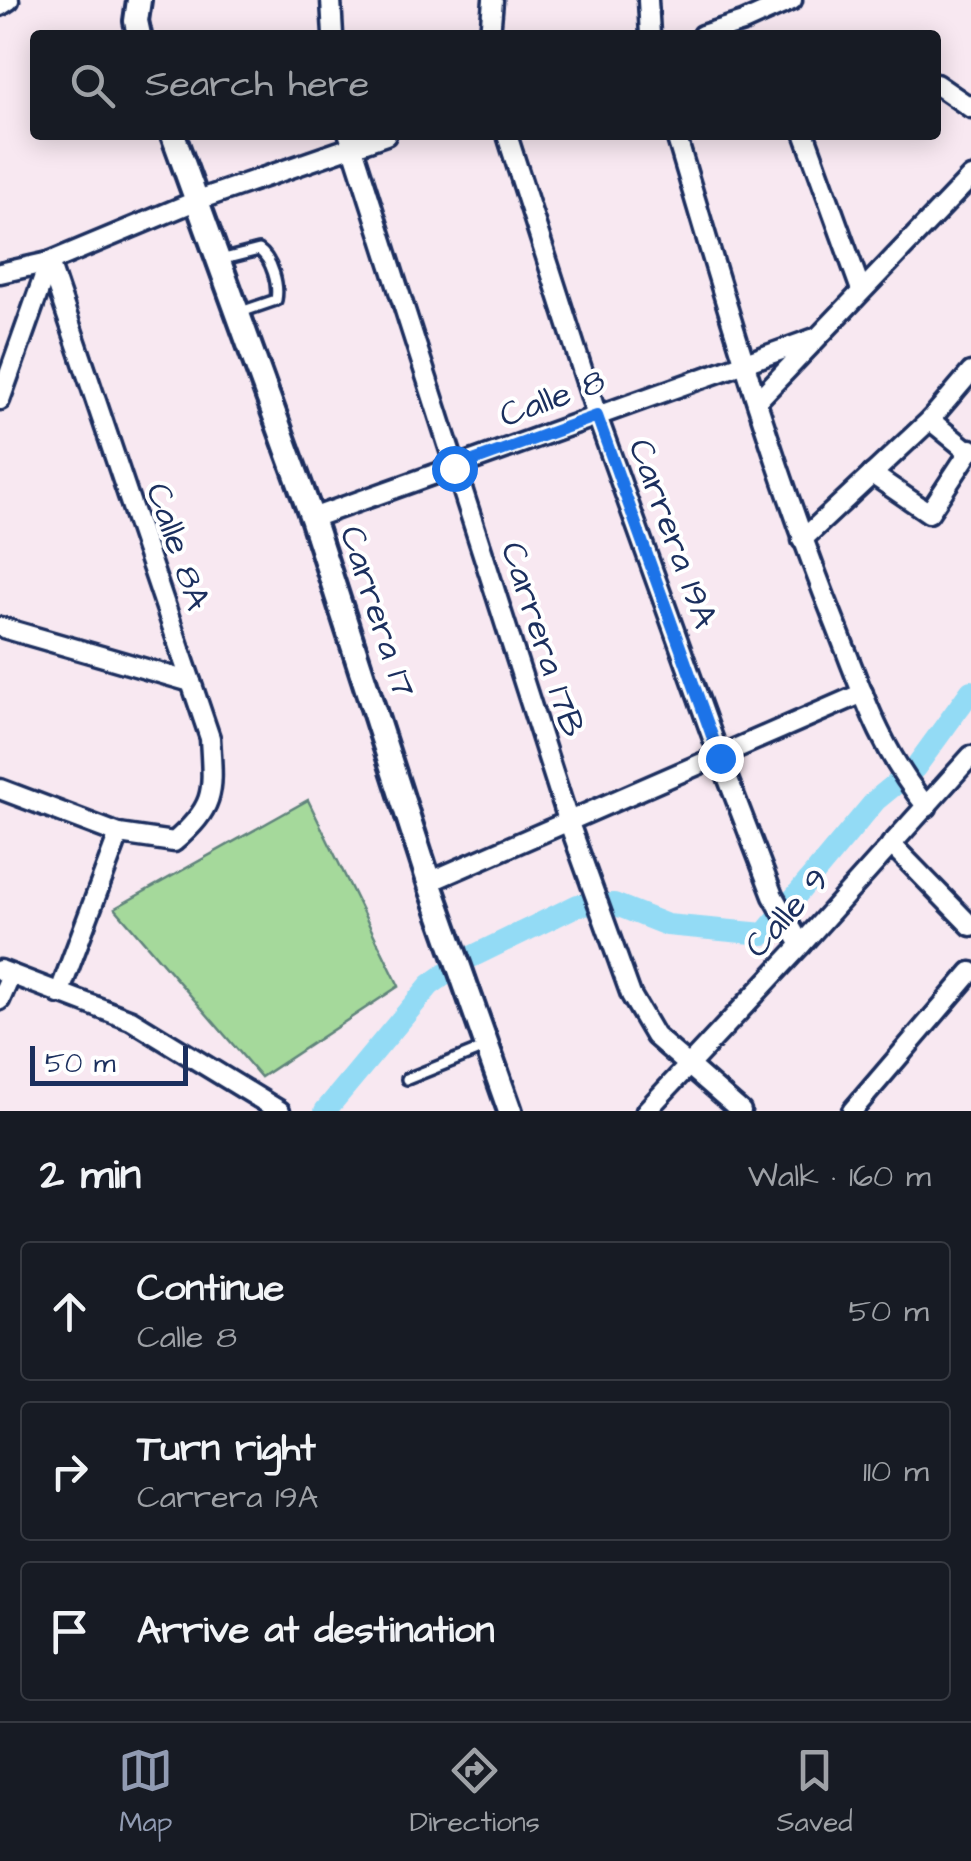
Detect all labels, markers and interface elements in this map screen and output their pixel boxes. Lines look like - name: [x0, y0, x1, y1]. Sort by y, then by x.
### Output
- search box: [30, 30, 941, 140]
- icon: search: [65, 58, 120, 113]
- text: Search here: [145, 59, 369, 111]
- street label: Calle 8: [493, 357, 612, 440]
- street label: Carrera 19A: [616, 432, 729, 635]
- route start: [432, 446, 478, 492]
- street label: Calle 8A: [133, 476, 222, 617]
- street label: Carrera 17: [327, 520, 428, 703]
- street label: Carrera 17B: [488, 536, 597, 743]
- route end: [698, 736, 744, 782]
- street label: Calle 9: [733, 857, 841, 969]
- scale bar: [30, 1041, 188, 1086]
- text: 50 m: [45, 1044, 116, 1083]
- text: 2 min: [40, 1147, 141, 1205]
- text: Walk · 160 m: [748, 1154, 931, 1199]
- text: Continue: [137, 1263, 284, 1315]
- icon: ahead: [42, 1284, 97, 1339]
- text: 50 m: [848, 1289, 929, 1334]
- text: Calle 8: [137, 1315, 237, 1360]
- text: Turn right: [137, 1423, 316, 1475]
- icon: right: [42, 1444, 97, 1499]
- text: 110 m: [863, 1449, 929, 1494]
- text: Carrera 19A: [137, 1475, 318, 1520]
- icon: arrive: [42, 1604, 97, 1659]
- text: Arrive at destination: [137, 1605, 494, 1657]
- tab: Map: [118, 1743, 173, 1842]
- tab: Directions: [410, 1743, 540, 1842]
- tab: Saved: [776, 1743, 853, 1842]

